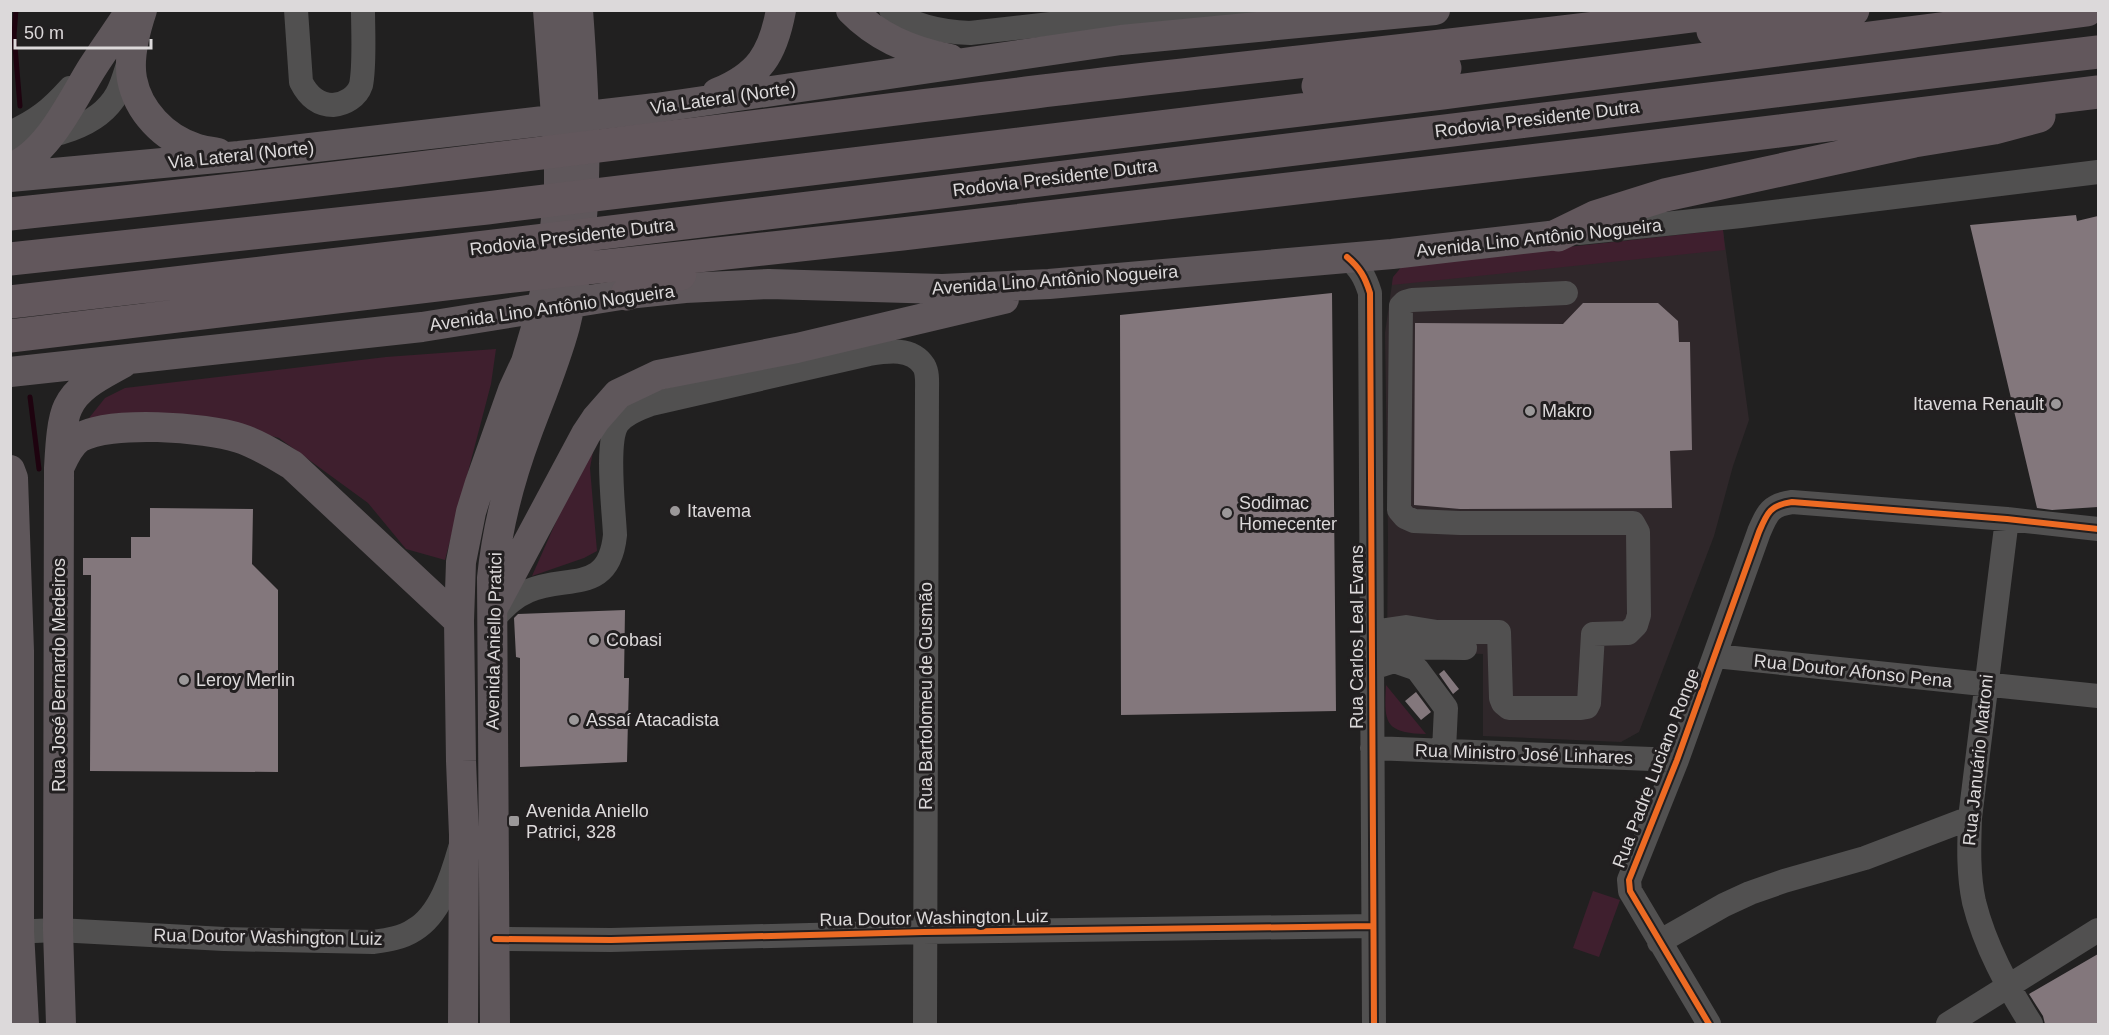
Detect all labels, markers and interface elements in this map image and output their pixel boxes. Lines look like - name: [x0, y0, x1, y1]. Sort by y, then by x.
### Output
- scale bar: [15, 12, 152, 50]
- text: 50 m: [24, 23, 64, 43]
- street label: Via Lateral (Norte): [649, 78, 797, 118]
- street label: Rodovia Presidente Dutra: [1433, 96, 1641, 141]
- street label: Via Lateral (Norte): [167, 137, 315, 173]
- street label: Rodovia Presidente Dutra: [951, 155, 1159, 200]
- street label: Rodovia Presidente Dutra: [468, 214, 676, 259]
- street label: Avenida Lino Antônio Nogueira: [1415, 215, 1664, 261]
- street label: Avenida Lino Antônio Nogueira: [931, 261, 1180, 299]
- street label: Avenida Lino Antônio Nogueira: [428, 281, 677, 335]
- place label: Itavema Renault: [1913, 394, 2044, 414]
- marker: Itavema Renault: [2049, 397, 2063, 411]
- place label: Makro: [1542, 401, 1592, 421]
- marker: Makro: [1523, 404, 1537, 418]
- place label: Sodimac Homecenter: [1239, 493, 1337, 534]
- place label: Itavema: [687, 501, 752, 521]
- marker: Itavema: [668, 504, 682, 518]
- marker: Sodimac Homecenter: [1220, 506, 1234, 520]
- street label: Rua Carlos Leal Evans: [1347, 545, 1367, 729]
- street label: Avenida Aniello Pratici: [482, 552, 506, 730]
- street label: Rua José Bernardo Medeiros: [49, 558, 69, 792]
- street label: Rua Bartolomeu de Gusmão: [916, 582, 936, 810]
- place label: Cobasi: [606, 630, 662, 650]
- marker: Cobasi: [587, 633, 601, 647]
- street label: Rua Doutor Afonso Pena: [1753, 651, 1954, 691]
- street label: Rua Padre Luciano Ronge: [1609, 665, 1703, 871]
- place label: Leroy Merlin: [196, 670, 295, 690]
- marker: Leroy Merlin: [177, 673, 191, 687]
- street label: Rua Januário Matroni: [1959, 673, 1997, 847]
- place label: Assaí Atacadista: [586, 710, 720, 730]
- marker: Assaí Atacadista: [567, 713, 581, 727]
- street label: Rua Ministro José Linhares: [1415, 740, 1633, 768]
- place label: Avenida Aniello Patrici, 328: [526, 801, 649, 842]
- marker: Avenida Aniello Patrici, 328: [507, 814, 521, 828]
- street label: Rua Doutor Washington Luiz: [819, 906, 1049, 930]
- street label: Rua Doutor Washington Luiz: [153, 925, 383, 949]

